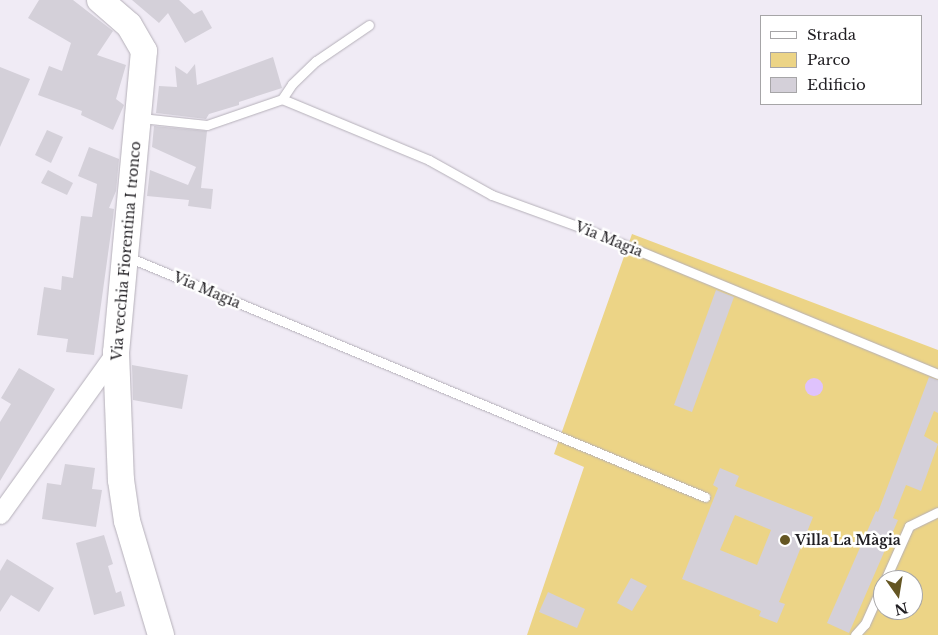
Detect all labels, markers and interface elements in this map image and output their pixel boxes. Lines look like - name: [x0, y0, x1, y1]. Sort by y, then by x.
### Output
- legend: [760, 15, 923, 105]
- text: Strada: [807, 25, 856, 44]
- text: Parco: [807, 50, 850, 69]
- text: Edificio: [807, 75, 866, 94]
- street label: Via vecchia Fiorentina I tronco: [108, 140, 144, 362]
- street label: Via Magia: [573, 218, 645, 260]
- street label: Via Magia: [171, 268, 243, 312]
- place label: Villa La Màgia: [795, 532, 901, 548]
- marker: Villa La Màgia: [779, 534, 791, 546]
- north arrow: [873, 570, 923, 620]
- text: N: [893, 598, 910, 619]

